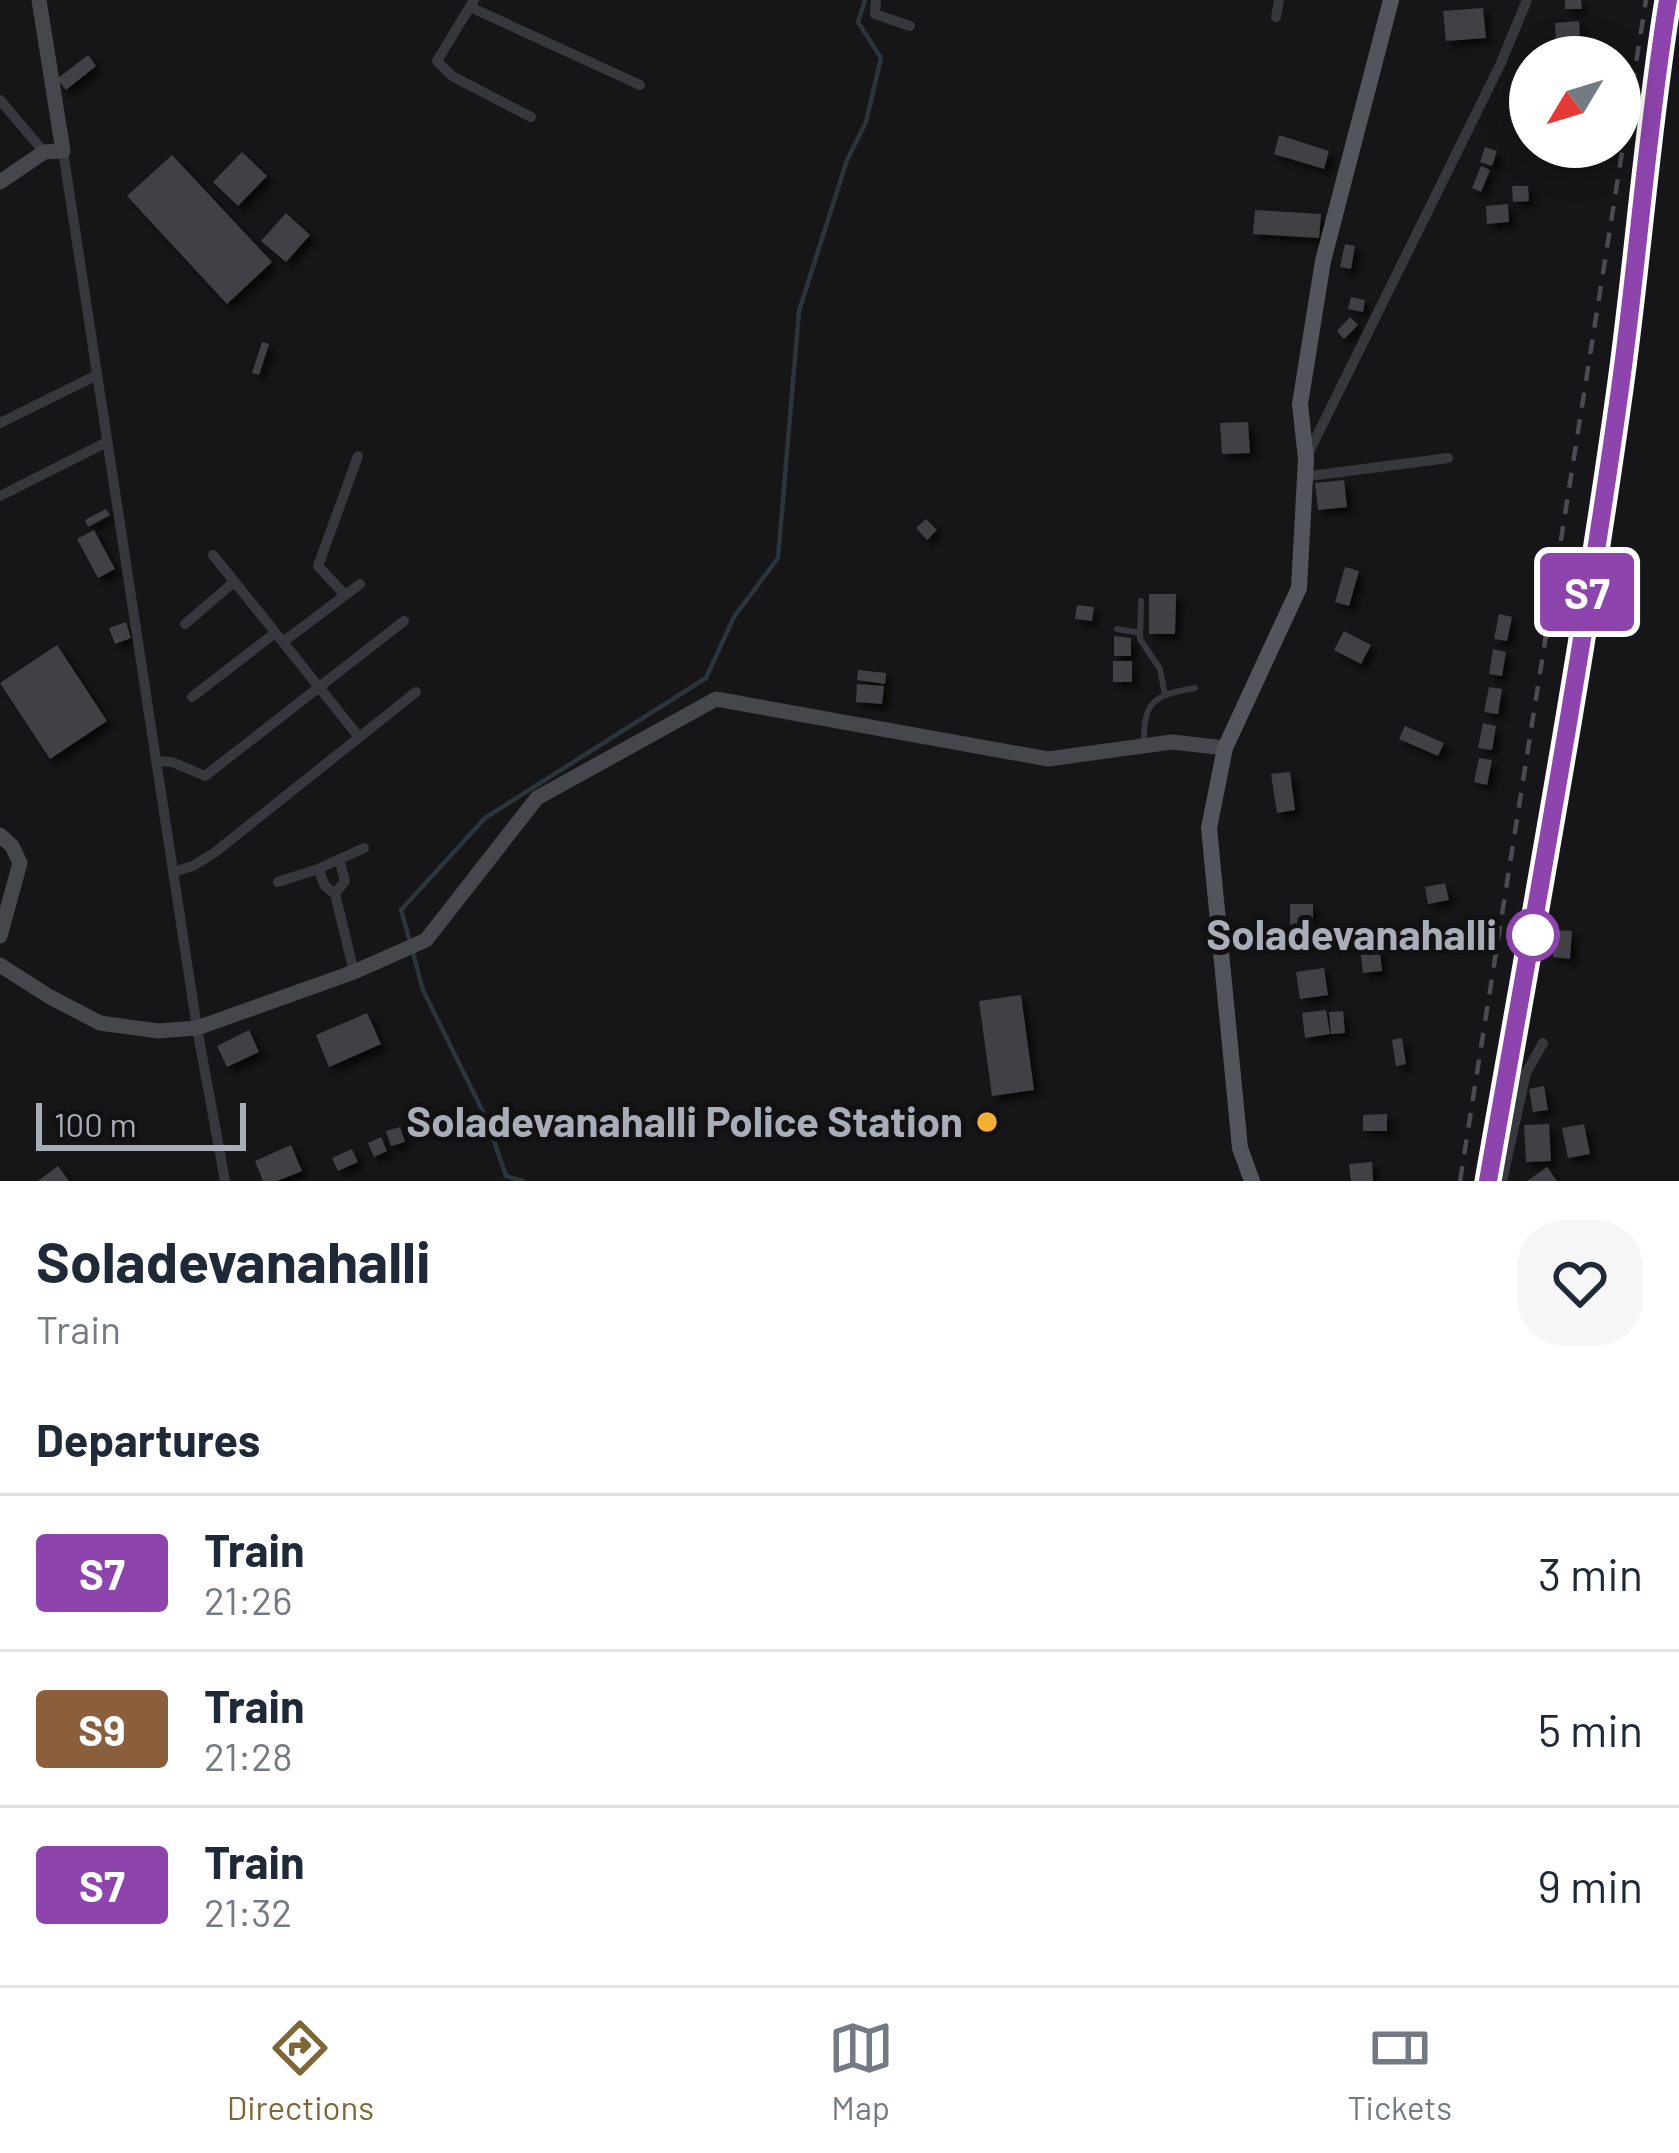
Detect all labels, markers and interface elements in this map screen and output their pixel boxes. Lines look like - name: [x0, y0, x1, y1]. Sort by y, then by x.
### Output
- north arrow: [1509, 36, 1641, 168]
- map controls: [1509, 36, 1641, 168]
- line badge: S7: [1533, 553, 1641, 631]
- text: S7: [1564, 567, 1610, 617]
- place label: Soladevanahalli: [1206, 908, 1497, 958]
- marker: Soladevanahalli: [1508, 910, 1558, 960]
- place label: Soladevanahalli Police Station: [406, 1095, 963, 1145]
- scale bar: [36, 1097, 246, 1150]
- text: 100 m: [54, 1104, 137, 1144]
- marker: Soladevanahalli Police Station: [974, 1109, 1000, 1135]
- button: heart: [1517, 1220, 1643, 1346]
- text: Soladevanahalli: [36, 1226, 431, 1294]
- text: Train: [36, 1305, 121, 1352]
- text: Departures: [36, 1412, 260, 1466]
- text: Train: [204, 1522, 305, 1576]
- text: 3 min: [1538, 1546, 1643, 1600]
- text: S7: [79, 1548, 125, 1598]
- text: 21:26: [204, 1576, 292, 1623]
- text: Train: [204, 1678, 305, 1732]
- text: 5 min: [1538, 1702, 1643, 1756]
- text: S9: [78, 1704, 126, 1754]
- text: 21:28: [204, 1732, 292, 1779]
- text: Train: [204, 1834, 305, 1888]
- text: 9 min: [1538, 1858, 1643, 1912]
- text: S7: [79, 1860, 125, 1910]
- text: 21:32: [204, 1888, 292, 1935]
- tab: Directions: [227, 2015, 374, 2127]
- tab: Map: [828, 2015, 894, 2127]
- tab: Tickets: [1347, 2015, 1452, 2127]

